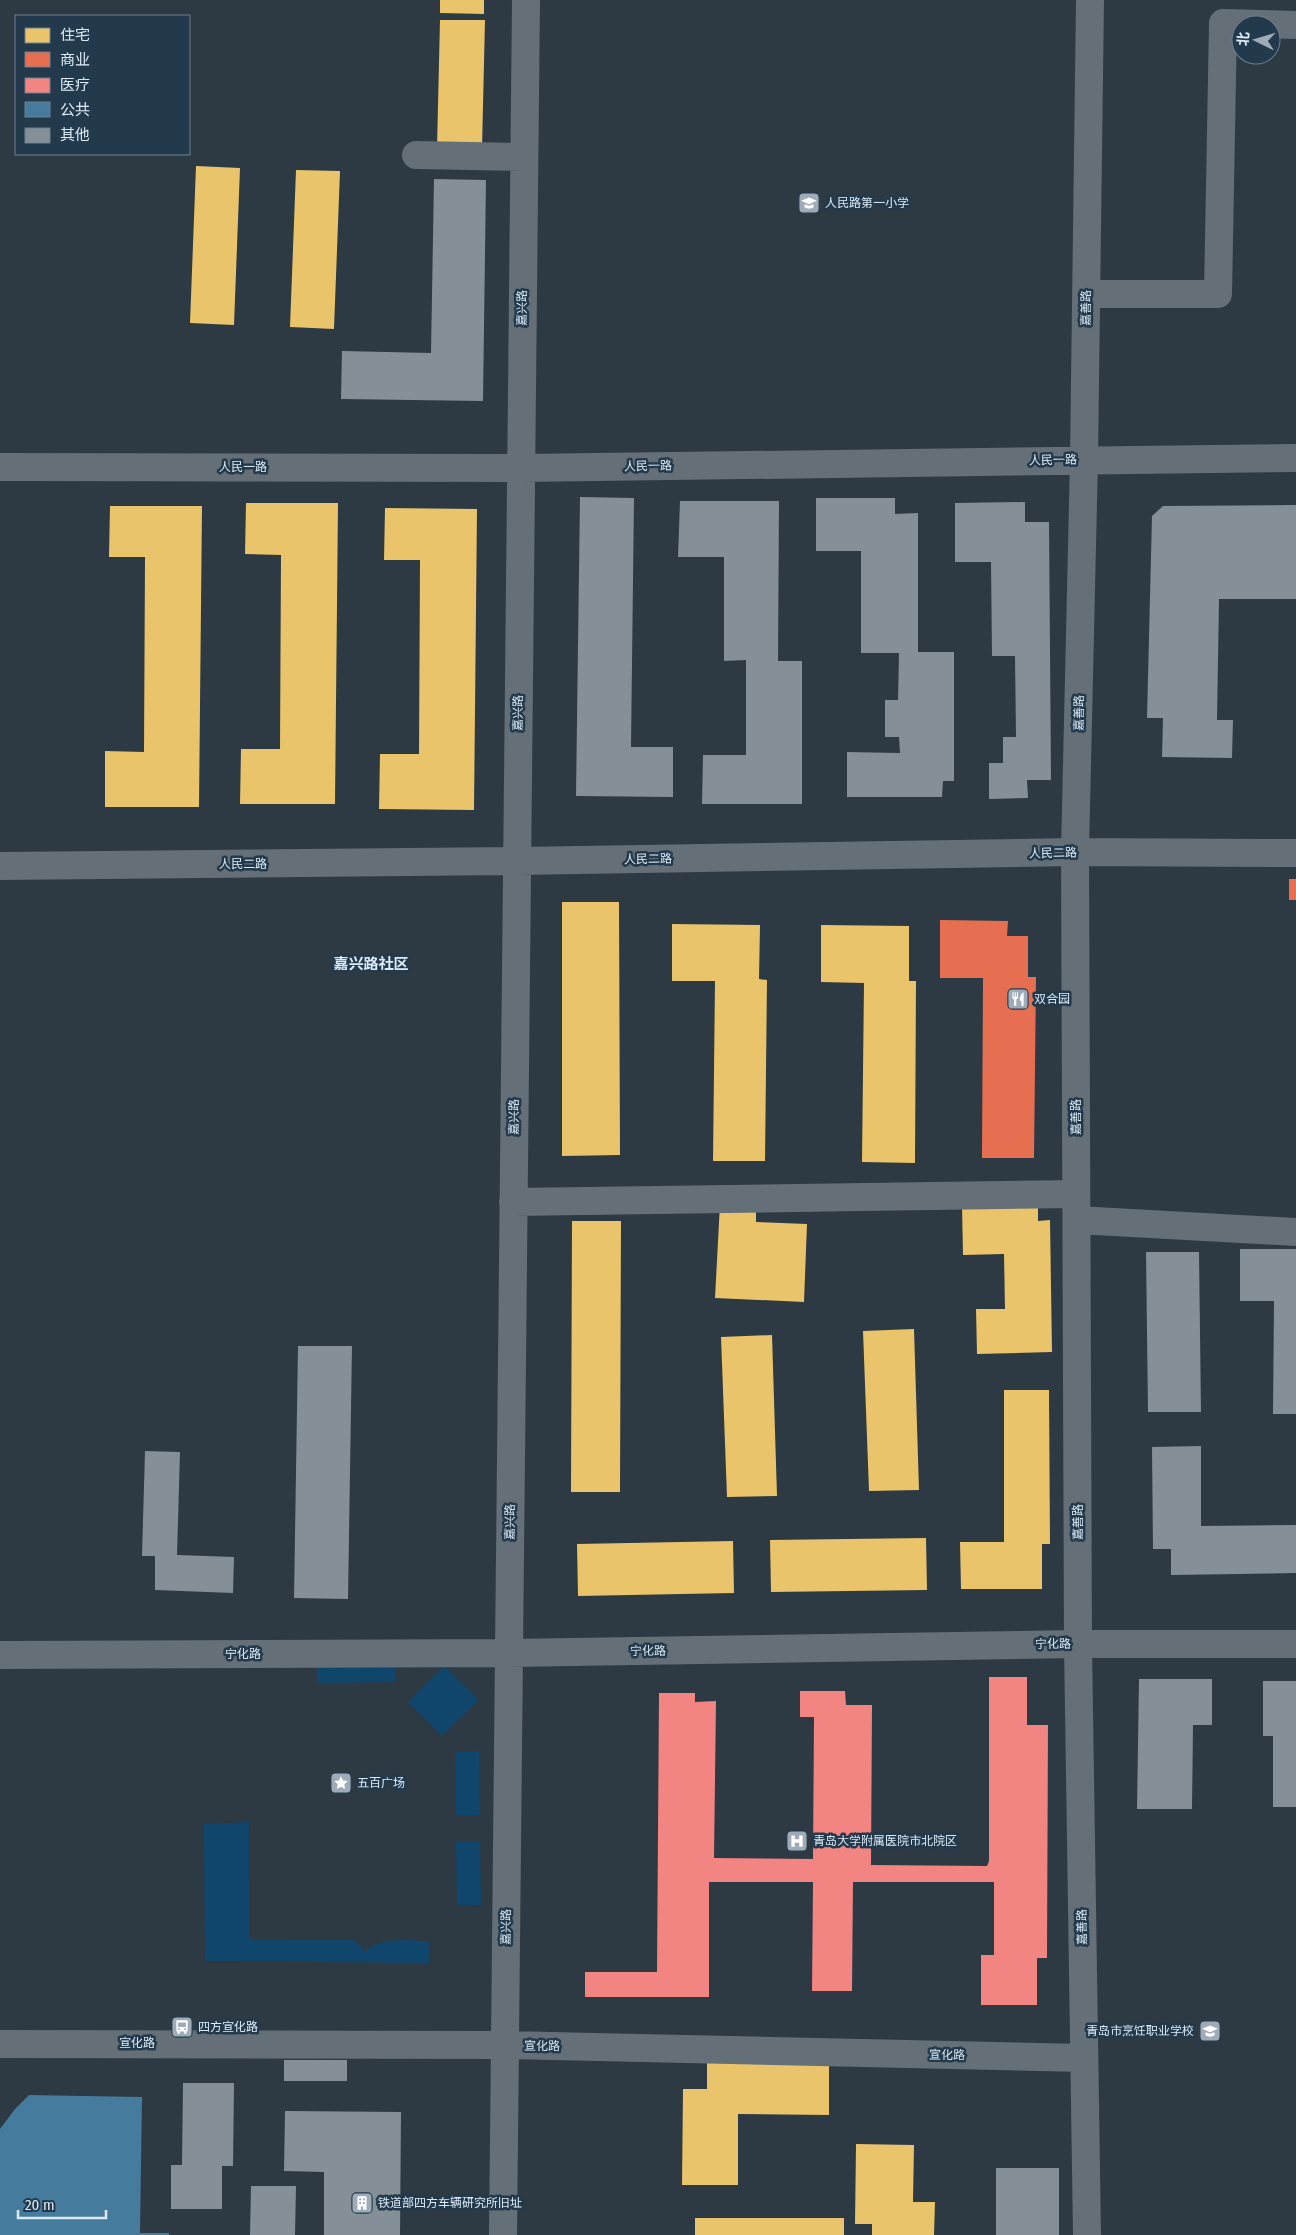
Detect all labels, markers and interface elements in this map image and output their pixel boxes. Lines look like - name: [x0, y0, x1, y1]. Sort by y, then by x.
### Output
- legend: [15, 15, 190, 155]
- north arrow: [1231, 15, 1281, 65]
- text: 住宅: [60, 26, 90, 44]
- text: 北: [1234, 31, 1253, 47]
- text: 商业: [60, 51, 90, 69]
- text: 医疗: [60, 76, 90, 94]
- text: 公共: [60, 101, 90, 119]
- text: 其他: [60, 126, 90, 144]
- school or university icon: 人民路第一小学: [797, 191, 821, 215]
- place label: 人民路第一小学: [825, 196, 909, 210]
- street label: 嘉兴路: [515, 290, 529, 326]
- street label: 嘉善路: [1079, 290, 1093, 326]
- street label: 人民一路: [1029, 453, 1077, 467]
- street label: 人民一路: [624, 459, 672, 473]
- street label: 人民一路: [219, 460, 267, 474]
- street label: 嘉兴路: [511, 695, 525, 731]
- street label: 嘉善路: [1072, 695, 1086, 731]
- street label: 人民二路: [1029, 846, 1077, 860]
- street label: 人民二路: [624, 852, 672, 866]
- street label: 人民二路: [219, 857, 267, 871]
- district label: 嘉兴路社区: [333, 955, 409, 973]
- restaurant icon: 双合园: [1006, 987, 1030, 1011]
- place label: 双合园: [1034, 992, 1070, 1006]
- street label: 嘉兴路: [507, 1099, 521, 1135]
- street label: 嘉善路: [1069, 1099, 1083, 1135]
- street label: 嘉兴路: [503, 1504, 517, 1540]
- street label: 嘉善路: [1071, 1504, 1085, 1540]
- street label: 宁化路: [1035, 1637, 1071, 1651]
- street label: 宁化路: [630, 1644, 666, 1658]
- street label: 宁化路: [225, 1647, 261, 1661]
- place icon: 五百广场: [329, 1771, 353, 1795]
- place label: 五百广场: [357, 1776, 405, 1790]
- hospital icon: 青岛大学附属医院市北院区: [785, 1829, 809, 1853]
- place label: 青岛大学附属医院市北院区: [813, 1834, 957, 1848]
- street label: 嘉兴路: [499, 1909, 513, 1945]
- street label: 嘉善路: [1075, 1909, 1089, 1945]
- bus stop icon: 四方宣化路: [170, 2015, 194, 2039]
- school or university icon: 青岛市烹饪职业学校: [1198, 2019, 1222, 2043]
- place label: 四方宣化路: [198, 2020, 258, 2034]
- place label: 青岛市烹饪职业学校: [1086, 2024, 1194, 2038]
- street label: 宣化路: [119, 2036, 155, 2050]
- street label: 宣化路: [524, 2039, 560, 2053]
- street label: 宣化路: [929, 2048, 965, 2062]
- scale bar: [18, 2188, 105, 2220]
- building icon: 铁道部四方车辆研究所旧址: [350, 2191, 374, 2215]
- text: 20 m: [25, 2196, 55, 2214]
- place label: 铁道部四方车辆研究所旧址: [378, 2196, 522, 2210]

